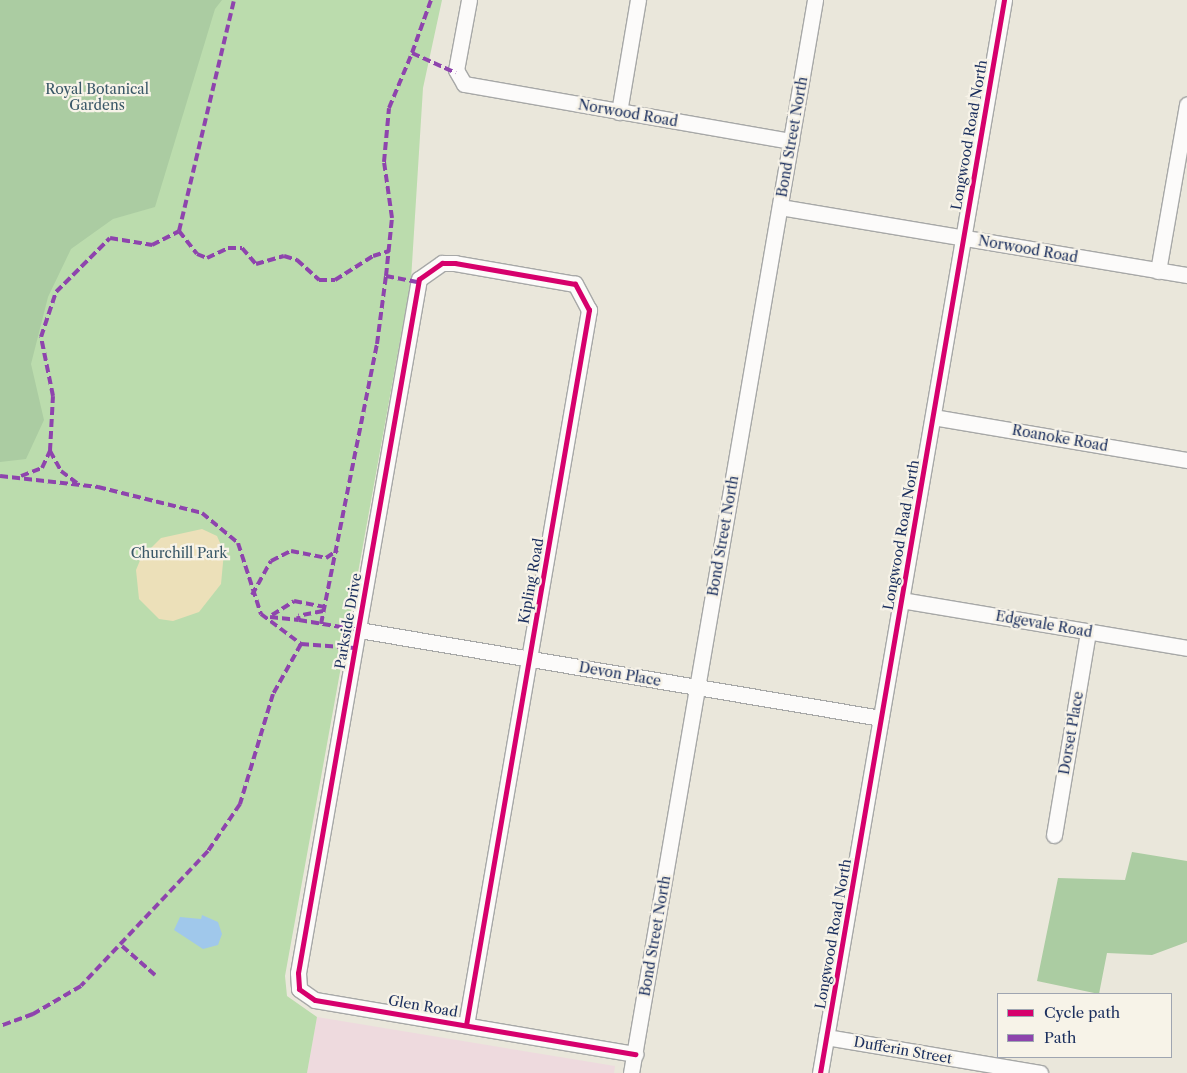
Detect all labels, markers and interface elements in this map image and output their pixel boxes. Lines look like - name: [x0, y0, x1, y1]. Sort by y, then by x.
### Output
- street label: Longwood Road North: [948, 59, 990, 211]
- street label: Bond Street North: [773, 75, 811, 199]
- park label: Royal Botanical Gardens: [45, 81, 149, 114]
- street label: Norwood Road: [577, 96, 679, 130]
- street label: Norwood Road: [977, 232, 1079, 266]
- street label: Roanoke Road: [1011, 421, 1109, 455]
- street label: Longwood Road North: [880, 459, 922, 611]
- street label: Bond Street North: [704, 474, 742, 598]
- street label: Kipling Road: [515, 537, 547, 625]
- park label: Churchill Park: [131, 545, 227, 561]
- street label: Parkside Drive: [331, 572, 365, 670]
- street label: Edgevale Road: [994, 607, 1094, 641]
- street label: Devon Place: [578, 659, 662, 689]
- street label: Dorset Place: [1055, 690, 1087, 776]
- street label: Longwood Road North: [812, 858, 854, 1010]
- street label: Bond Street North: [636, 874, 674, 998]
- street label: Glen Road: [387, 992, 459, 1020]
- legend: [997, 993, 1172, 1058]
- text: Cycle path: [1044, 1003, 1120, 1022]
- text: Path: [1044, 1028, 1076, 1047]
- street label: Dufferin Street: [852, 1033, 954, 1067]

